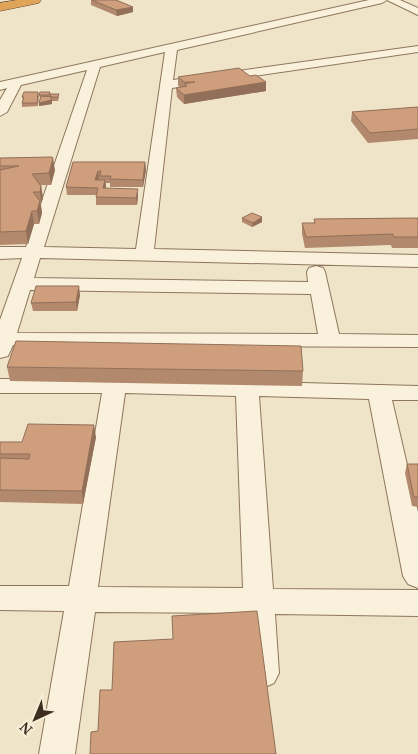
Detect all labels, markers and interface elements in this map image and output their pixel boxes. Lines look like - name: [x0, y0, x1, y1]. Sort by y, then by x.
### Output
- north arrow: [10, 694, 60, 744]
- text: N: [15, 718, 36, 739]

